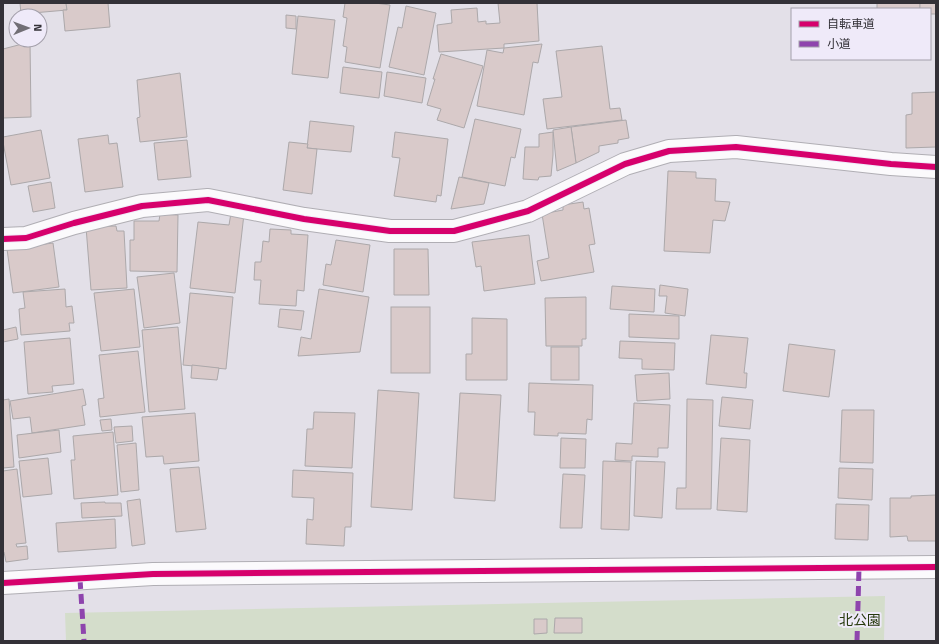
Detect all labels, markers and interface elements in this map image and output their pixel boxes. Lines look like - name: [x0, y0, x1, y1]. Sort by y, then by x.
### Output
- north arrow: [8, 8, 48, 48]
- legend: [791, 8, 931, 60]
- text: 自転車道: [827, 14, 875, 33]
- text: N: [30, 24, 46, 32]
- text: 小道: [827, 34, 851, 53]
- park label: 北公園: [839, 609, 881, 630]

